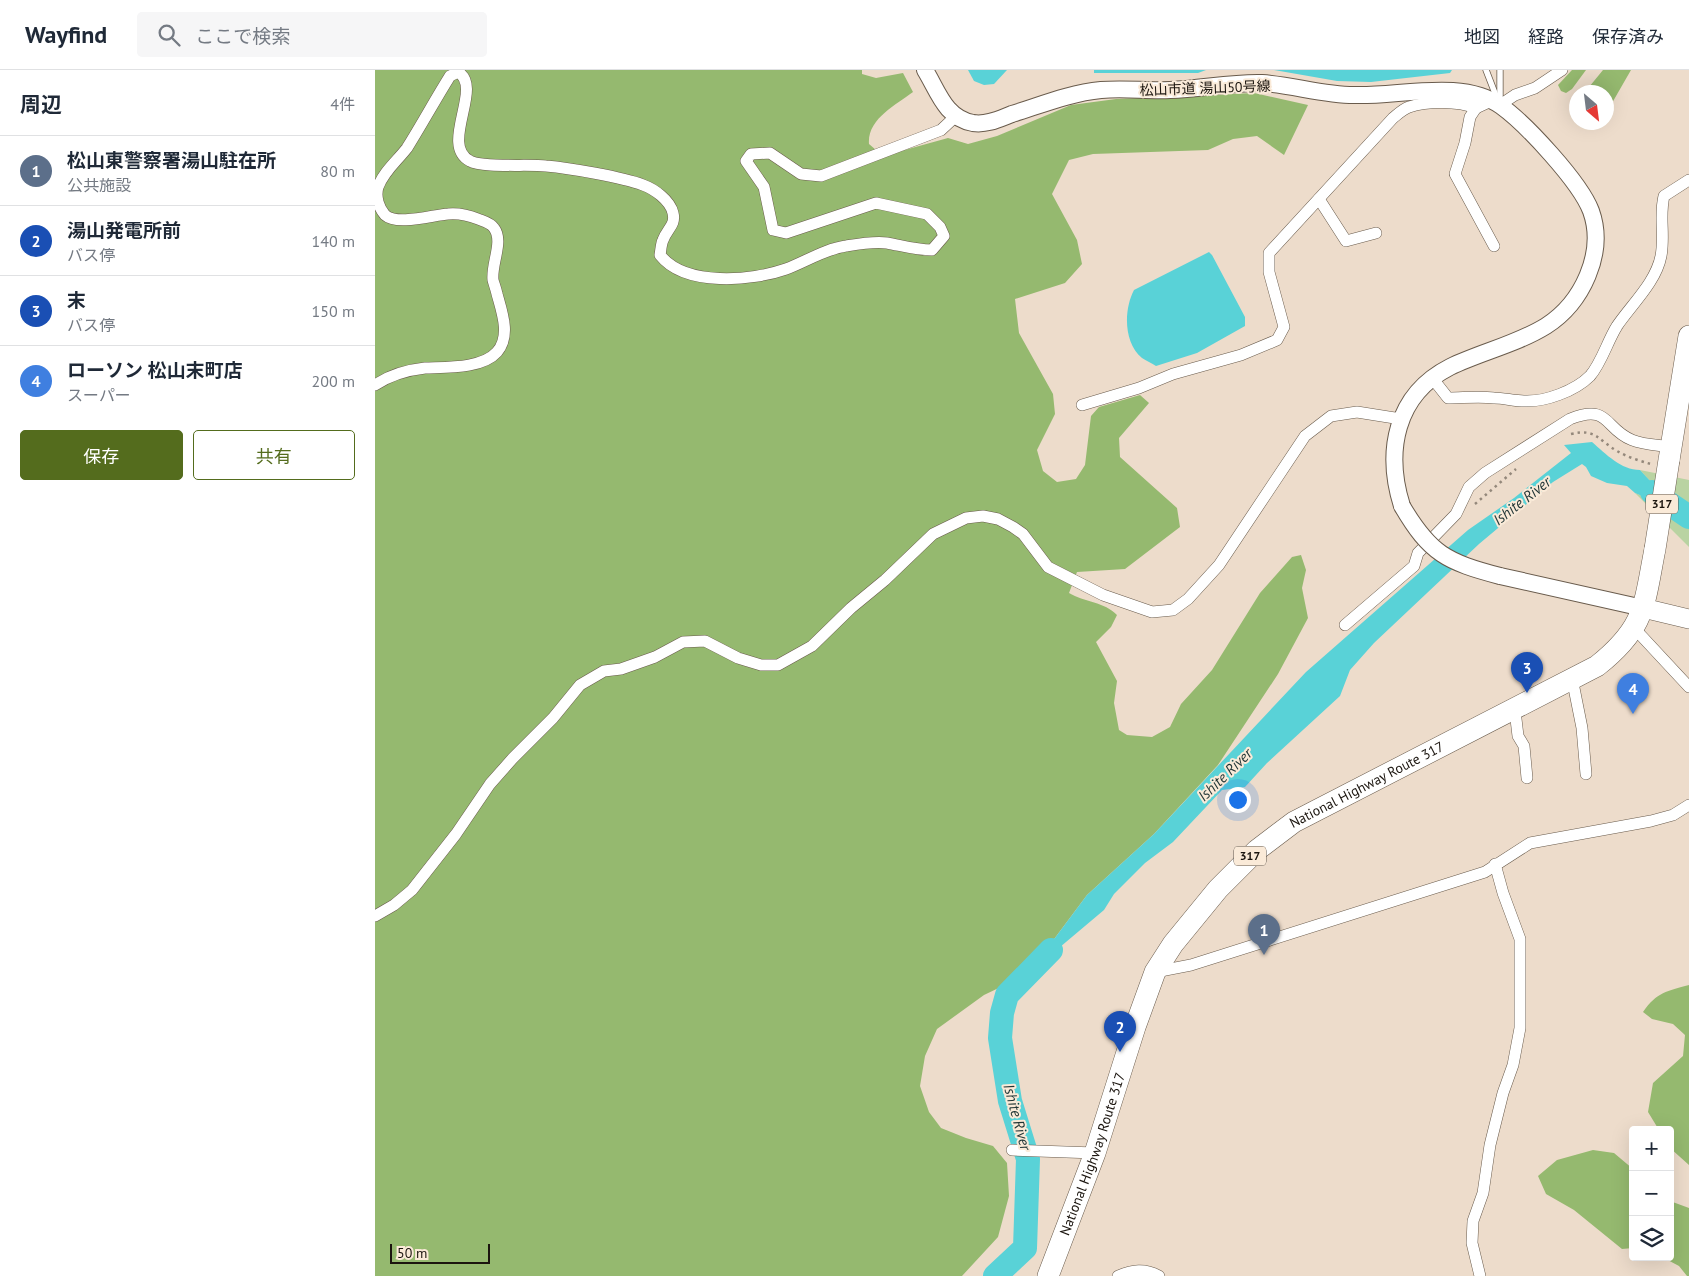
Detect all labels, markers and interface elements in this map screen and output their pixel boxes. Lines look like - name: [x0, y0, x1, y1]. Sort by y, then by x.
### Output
- search box: [137, 12, 487, 57]
- text: Wayfind: [25, 19, 107, 50]
- icon: search: [155, 21, 183, 49]
- text: ここで検索: [195, 24, 290, 48]
- text: 地図: [1464, 25, 1500, 48]
- text: 経路: [1528, 25, 1564, 48]
- text: 保存済み: [1592, 25, 1664, 48]
- street label: 松山市道 湯山50号線: [1139, 77, 1271, 99]
- north arrow: [1569, 85, 1614, 130]
- text: 周辺: [20, 91, 62, 118]
- text: 4件: [330, 94, 355, 114]
- text: 松山東警察署湯山駐在所: [67, 148, 276, 172]
- text: 1: [31, 161, 41, 181]
- text: 80 m: [320, 161, 355, 181]
- text: 公共施設: [67, 175, 131, 195]
- text: 湯山発電所前: [67, 218, 181, 242]
- text: 2: [31, 231, 41, 251]
- text: 140 m: [312, 231, 355, 251]
- text: バス停: [67, 245, 115, 265]
- text: 末: [67, 288, 86, 312]
- text: 3: [31, 301, 41, 321]
- text: 150 m: [312, 301, 355, 321]
- text: バス停: [67, 315, 115, 335]
- text: ローソン 松山末町店: [67, 358, 243, 382]
- text: 4: [31, 371, 41, 391]
- text: 200 m: [312, 371, 355, 391]
- text: スーパー: [67, 385, 131, 405]
- button: 保存: [20, 430, 183, 480]
- button: 共有: [193, 430, 355, 480]
- water label: Ishite River: [1489, 472, 1555, 529]
- road number: 317: [1646, 494, 1678, 514]
- pin: 3: [1511, 652, 1543, 693]
- pin: 4: [1617, 673, 1649, 714]
- street label: National Highway Route 317: [1286, 737, 1447, 832]
- water label: Ishite River: [1194, 743, 1257, 805]
- your location: [1225, 787, 1251, 813]
- road number: 317: [1234, 846, 1266, 866]
- pin: 1: [1248, 914, 1280, 955]
- pin: 2: [1104, 1011, 1136, 1052]
- street label: National Highway Route 317: [1055, 1070, 1129, 1238]
- water label: Ishite River: [1000, 1082, 1036, 1153]
- map controls: [1629, 1126, 1674, 1261]
- button: +: [1629, 1126, 1674, 1171]
- button: −: [1629, 1171, 1674, 1216]
- button: layers: [1629, 1216, 1674, 1261]
- scale bar: [390, 1241, 490, 1264]
- text: 50 m: [397, 1244, 427, 1262]

